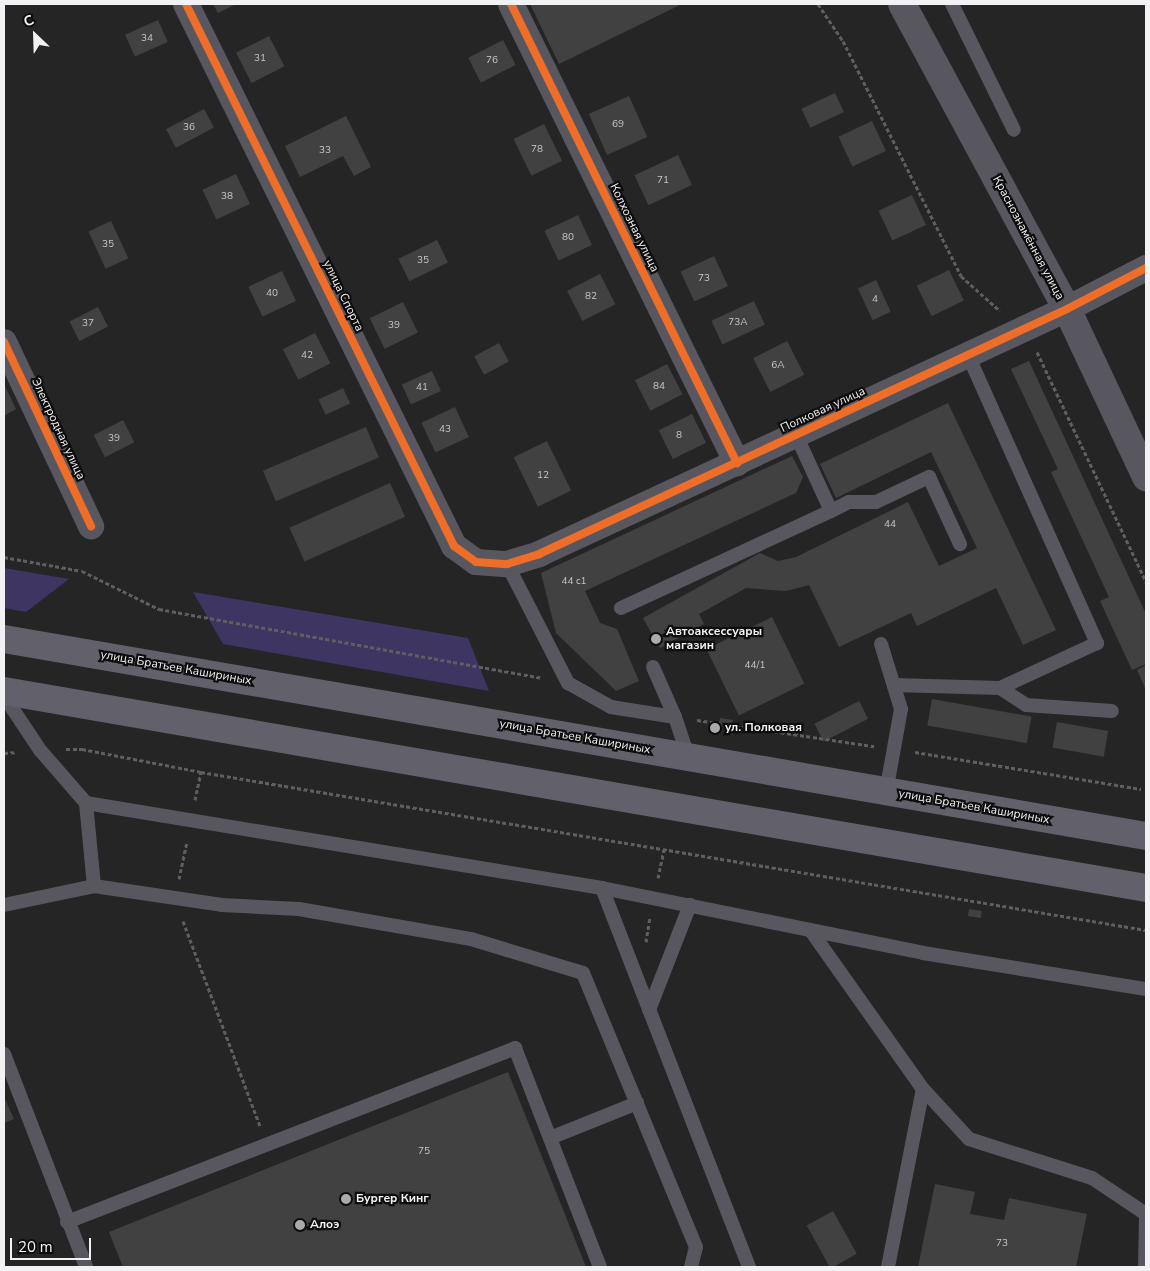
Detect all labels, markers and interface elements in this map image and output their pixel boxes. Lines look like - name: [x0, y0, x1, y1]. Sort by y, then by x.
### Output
- north arrow: [10, 10, 60, 60]
- text: С: [20, 10, 37, 31]
- house number: 34: [141, 33, 153, 45]
- house number: 31: [254, 53, 266, 65]
- house number: 76: [486, 55, 498, 67]
- house number: 69: [612, 119, 624, 131]
- house number: 36: [183, 122, 195, 134]
- house number: 78: [531, 144, 543, 156]
- house number: 33: [319, 145, 331, 157]
- street label: Краснознамённая улица: [989, 174, 1067, 302]
- house number: 71: [657, 175, 669, 187]
- street label: Колхозная улица: [606, 181, 662, 275]
- house number: 38: [221, 191, 233, 203]
- house number: 80: [562, 232, 574, 244]
- house number: 35: [102, 239, 114, 251]
- house number: 35: [417, 255, 429, 267]
- street label: улица Спорта: [320, 258, 366, 334]
- house number: 73: [698, 273, 710, 285]
- house number: 40: [266, 288, 278, 300]
- house number: 82: [585, 291, 597, 303]
- house number: 4: [872, 294, 878, 306]
- house number: 73А: [728, 317, 748, 329]
- house number: 37: [82, 318, 94, 330]
- house number: 39: [388, 320, 400, 332]
- house number: 42: [301, 350, 313, 362]
- house number: 6А: [771, 360, 785, 372]
- street label: Электродная улица: [28, 376, 88, 482]
- house number: 84: [653, 381, 665, 393]
- house number: 41: [416, 382, 428, 394]
- street label: Полковая улица: [778, 384, 868, 436]
- house number: 43: [439, 424, 451, 436]
- house number: 8: [676, 430, 682, 442]
- house number: 39: [108, 433, 120, 445]
- house number: 12: [537, 470, 549, 482]
- house number: 44: [884, 519, 896, 531]
- house number: 44 c1: [561, 576, 587, 588]
- place label: Автоаксессуары магазин: [666, 625, 762, 653]
- marker: Автоаксессуары магазин: [650, 633, 662, 645]
- street label: улица Братьев Кашириных: [99, 648, 253, 688]
- house number: 44/1: [745, 660, 765, 672]
- street label: улица Братьев Кашириных: [498, 717, 652, 757]
- place label: ул. Полковая: [725, 721, 802, 735]
- marker: ул. Полковая: [709, 722, 721, 734]
- street label: улица Братьев Кашириных: [897, 787, 1051, 827]
- house number: 75: [418, 1146, 430, 1158]
- place label: Бургер Кинг: [356, 1192, 429, 1206]
- marker: Бургер Кинг: [340, 1193, 352, 1205]
- place label: Алоэ: [310, 1218, 339, 1232]
- marker: Алоэ: [294, 1219, 306, 1231]
- scale bar: [12, 1228, 94, 1260]
- text: 20 m: [18, 1237, 53, 1257]
- house number: 73: [996, 1238, 1008, 1250]

